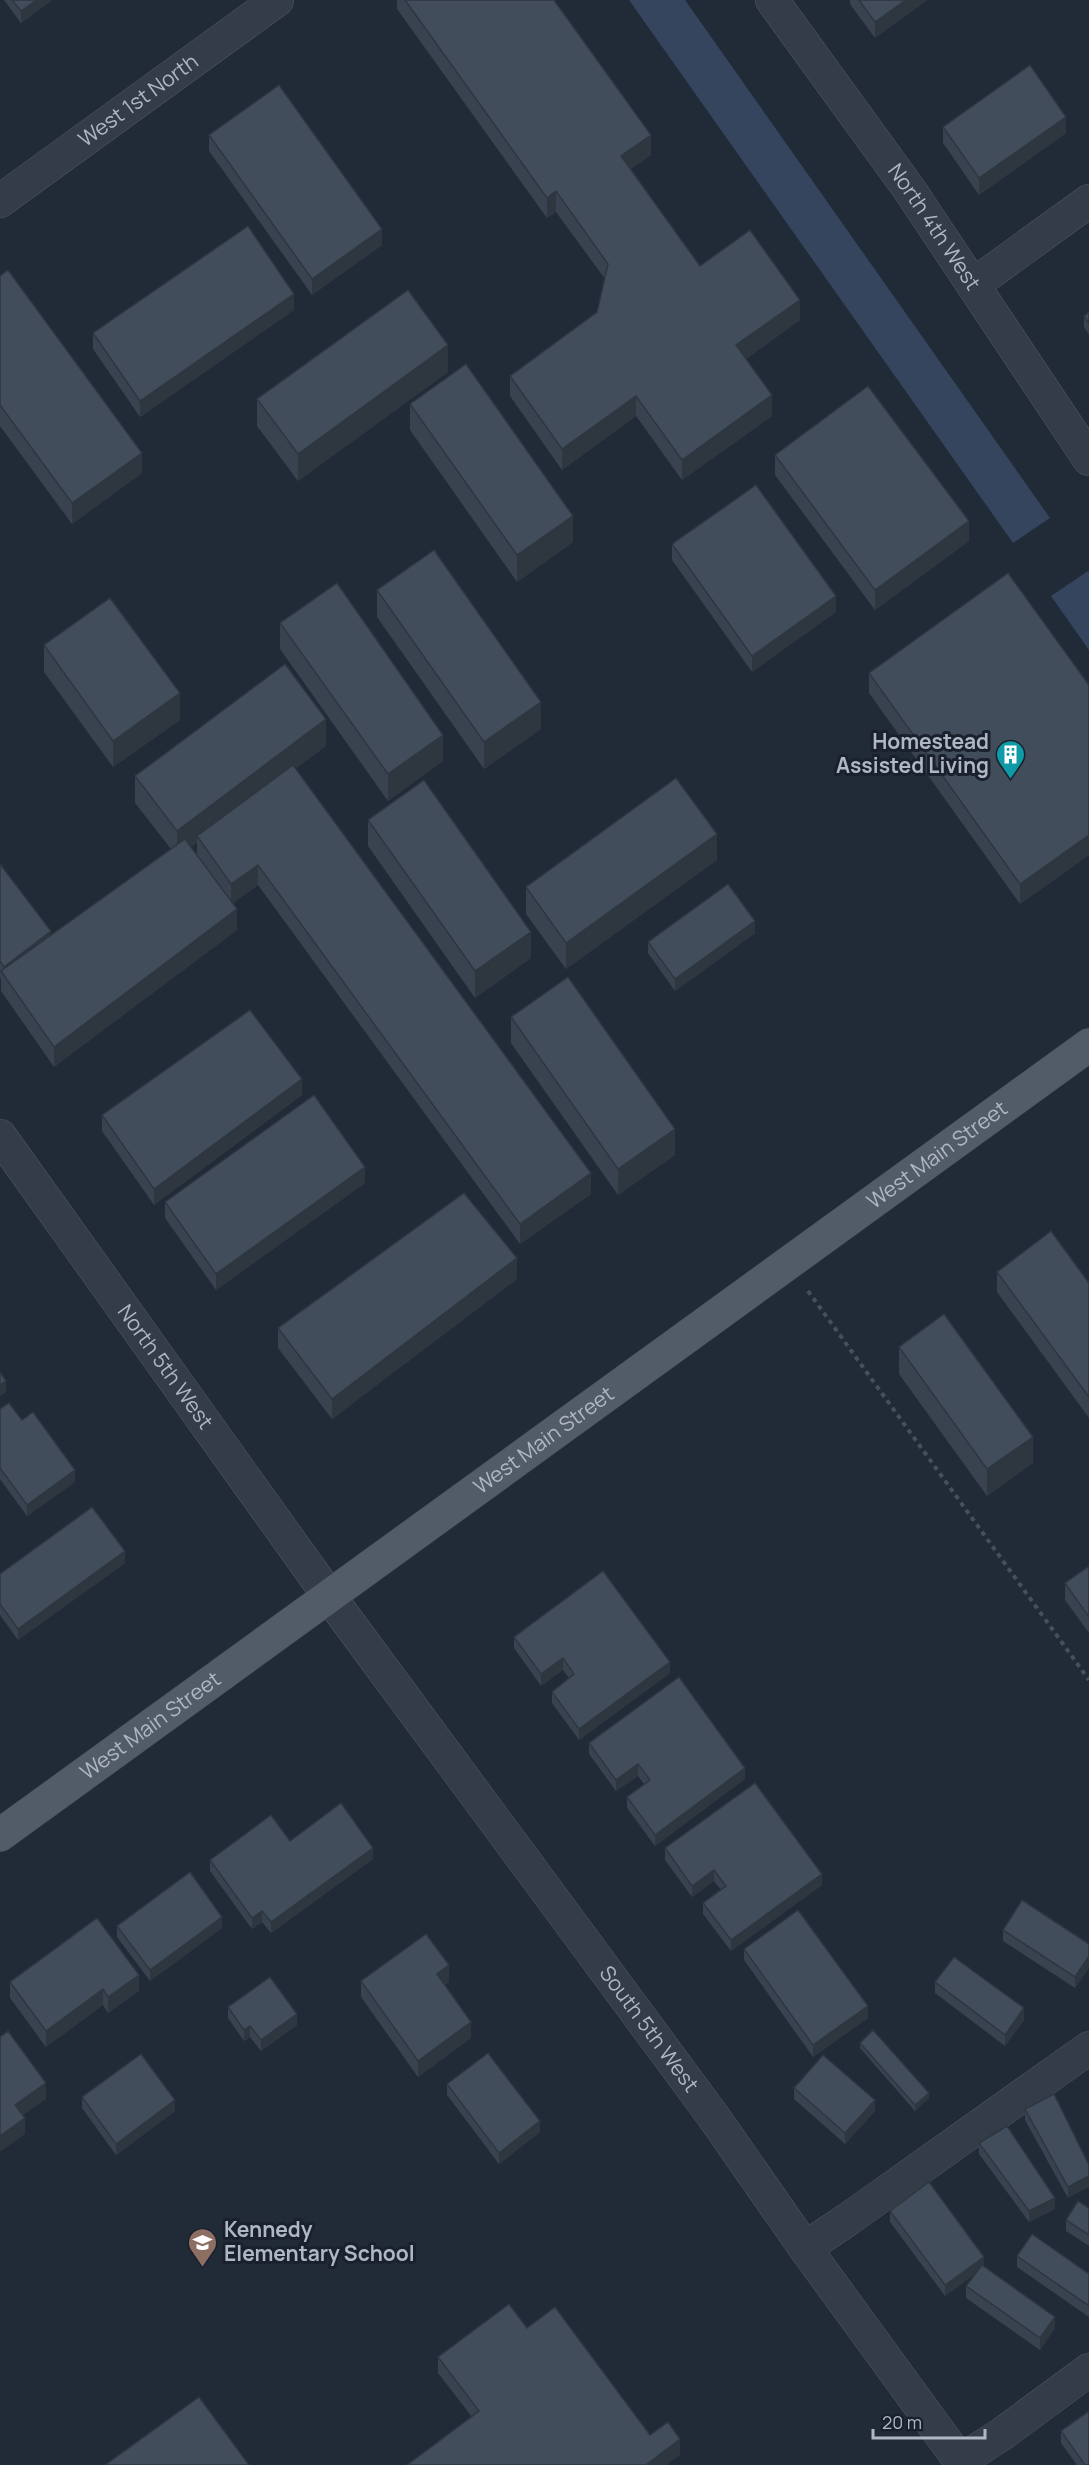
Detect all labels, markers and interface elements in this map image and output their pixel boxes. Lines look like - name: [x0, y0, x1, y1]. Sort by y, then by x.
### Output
- street label: West 1st North: [72, 47, 203, 153]
- street label: North 4th West: [882, 158, 988, 295]
- place label: Homestead Assisted Living: [836, 727, 989, 779]
- building icon: Homestead Assisted Living: [994, 738, 1026, 780]
- street label: West Main Street: [861, 1094, 1013, 1215]
- street label: North 5th West: [112, 1299, 220, 1434]
- street label: West Main Street: [468, 1379, 619, 1500]
- street label: West Main Street: [74, 1665, 226, 1785]
- street label: South 5th West: [594, 1960, 706, 2097]
- place label: Kennedy Elementary School: [224, 2215, 415, 2267]
- school or university icon: Kennedy Elementary School: [187, 2226, 219, 2268]
- scale bar: [873, 2402, 986, 2440]
- text: 20 m: [882, 2410, 922, 2434]

